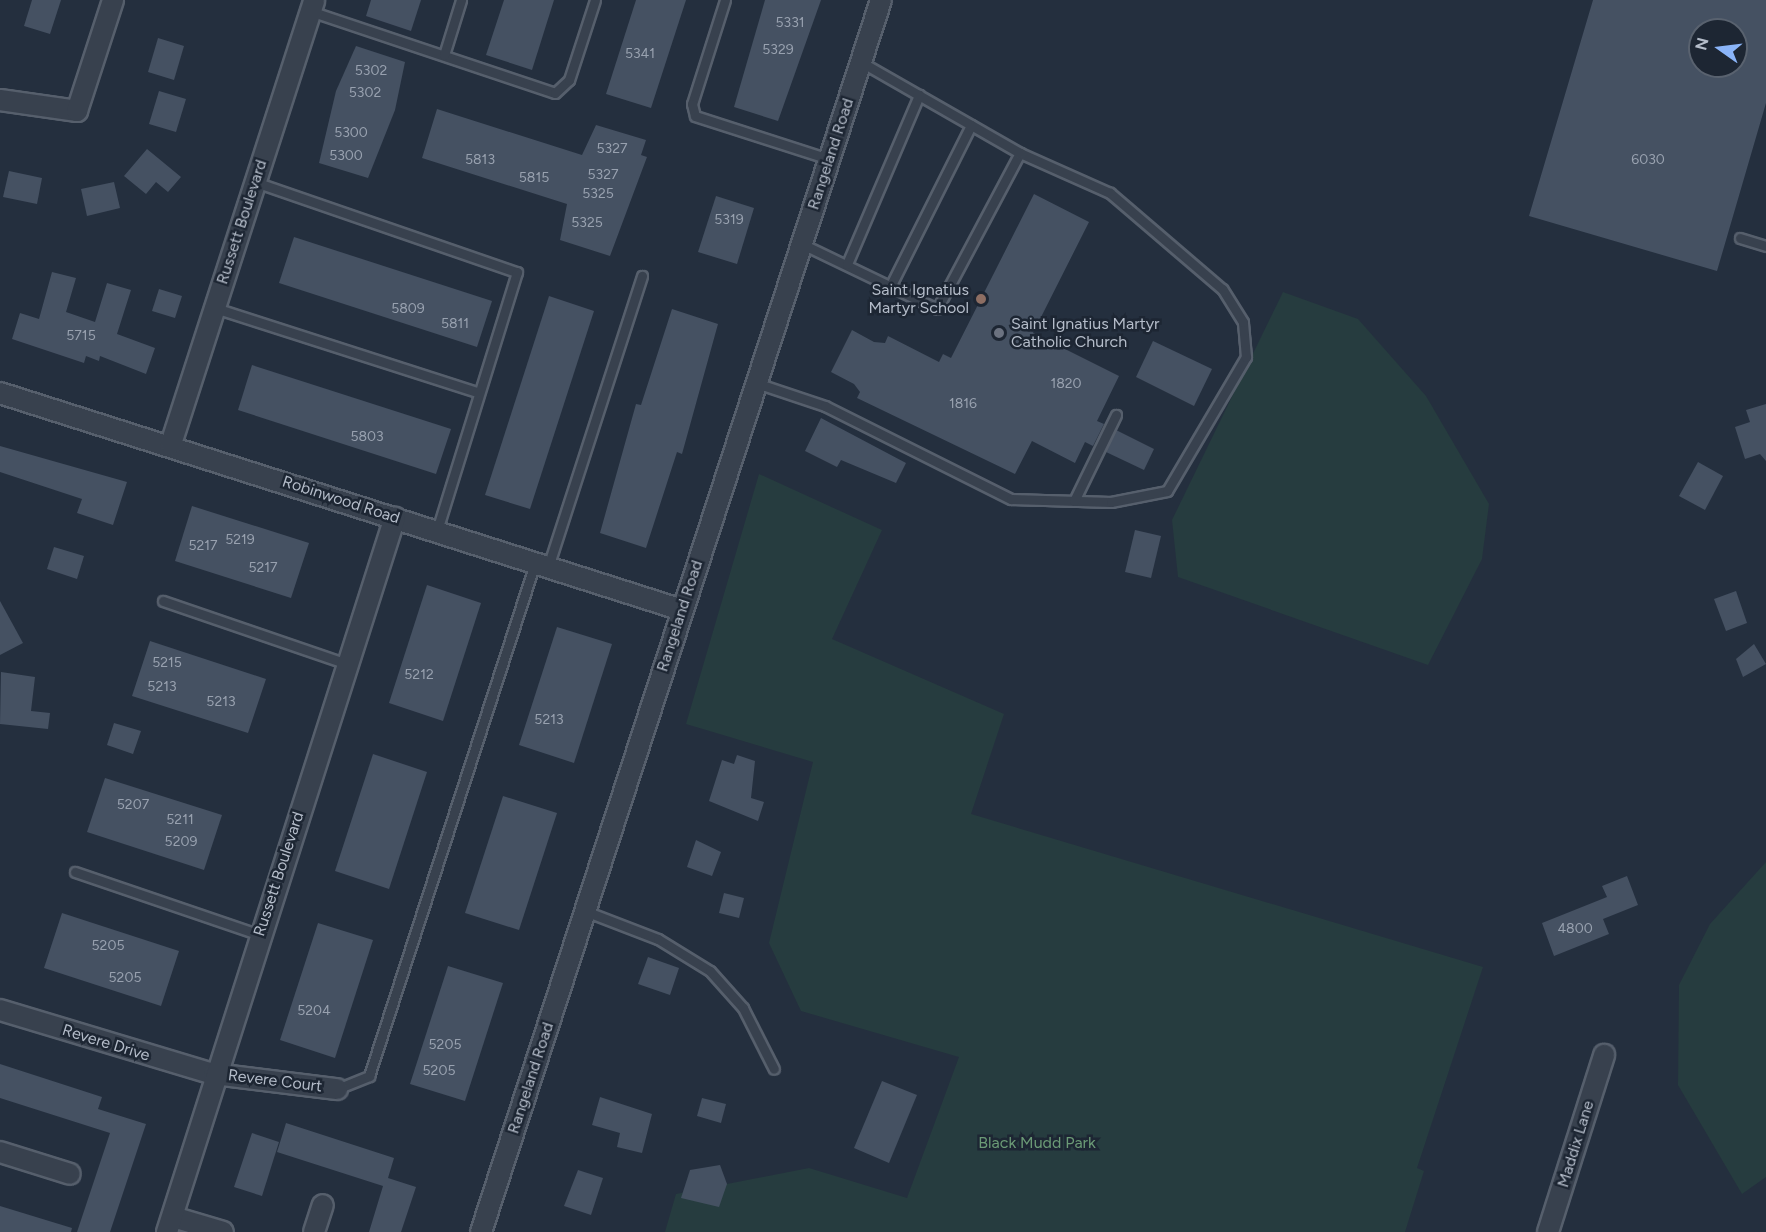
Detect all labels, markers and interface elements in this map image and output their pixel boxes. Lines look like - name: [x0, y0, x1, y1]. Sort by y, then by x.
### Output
- house number: 5331: [775, 15, 805, 31]
- north arrow: [1688, 18, 1748, 78]
- text: N: [1691, 36, 1713, 52]
- house number: 5329: [762, 42, 794, 58]
- house number: 5341: [625, 46, 655, 62]
- house number: 5302: [355, 63, 387, 79]
- house number: 5302: [349, 85, 381, 101]
- street label: Rangeland Road: [804, 96, 858, 212]
- house number: 5300: [334, 125, 368, 141]
- house number: 5327: [596, 141, 628, 157]
- house number: 5300: [329, 148, 363, 164]
- house number: 5813: [465, 152, 495, 168]
- house number: 6030: [1631, 152, 1665, 168]
- street label: Russett Boulevard: [213, 157, 271, 287]
- house number: 5327: [587, 167, 619, 183]
- house number: 5815: [519, 170, 549, 186]
- house number: 5325: [582, 186, 614, 202]
- house number: 5319: [714, 212, 744, 228]
- house number: 5325: [571, 215, 603, 231]
- place label: Saint Ignatius Martyr School: [869, 280, 969, 318]
- marker: Saint Ignatius Martyr School: [974, 292, 988, 306]
- house number: 5809: [391, 301, 425, 317]
- place label: Saint Ignatius Martyr Catholic Church: [1011, 314, 1160, 352]
- house number: 5811: [441, 316, 469, 332]
- marker: Saint Ignatius Martyr Catholic Church: [992, 326, 1006, 340]
- house number: 5715: [66, 328, 96, 344]
- house number: 1820: [1050, 376, 1082, 392]
- house number: 1816: [949, 396, 977, 412]
- house number: 5803: [350, 429, 384, 445]
- street label: Robinwood Road: [280, 472, 402, 528]
- house number: 5219: [225, 532, 255, 548]
- house number: 5217: [188, 538, 218, 554]
- street label: Rangeland Road: [653, 558, 707, 674]
- house number: 5217: [248, 560, 278, 576]
- house number: 5215: [152, 655, 182, 671]
- house number: 5212: [404, 667, 434, 683]
- house number: 5213: [147, 679, 177, 695]
- house number: 5213: [206, 694, 236, 710]
- house number: 5213: [534, 712, 564, 728]
- house number: 5207: [117, 797, 149, 813]
- street label: Russett Boulevard: [250, 809, 308, 939]
- house number: 5211: [166, 812, 194, 828]
- house number: 5209: [165, 834, 197, 850]
- house number: 4800: [1557, 921, 1593, 937]
- house number: 5205: [92, 938, 124, 954]
- house number: 5205: [109, 970, 141, 986]
- house number: 5204: [297, 1003, 331, 1019]
- street label: Rangeland Road: [504, 1020, 558, 1136]
- street label: Revere Drive: [60, 1021, 152, 1065]
- house number: 5205: [429, 1037, 461, 1053]
- house number: 5205: [423, 1063, 455, 1079]
- street label: Revere Court: [227, 1066, 323, 1096]
- street label: Maddix Lane: [1554, 1098, 1598, 1190]
- park label: Black Mudd Park: [978, 1133, 1096, 1153]

